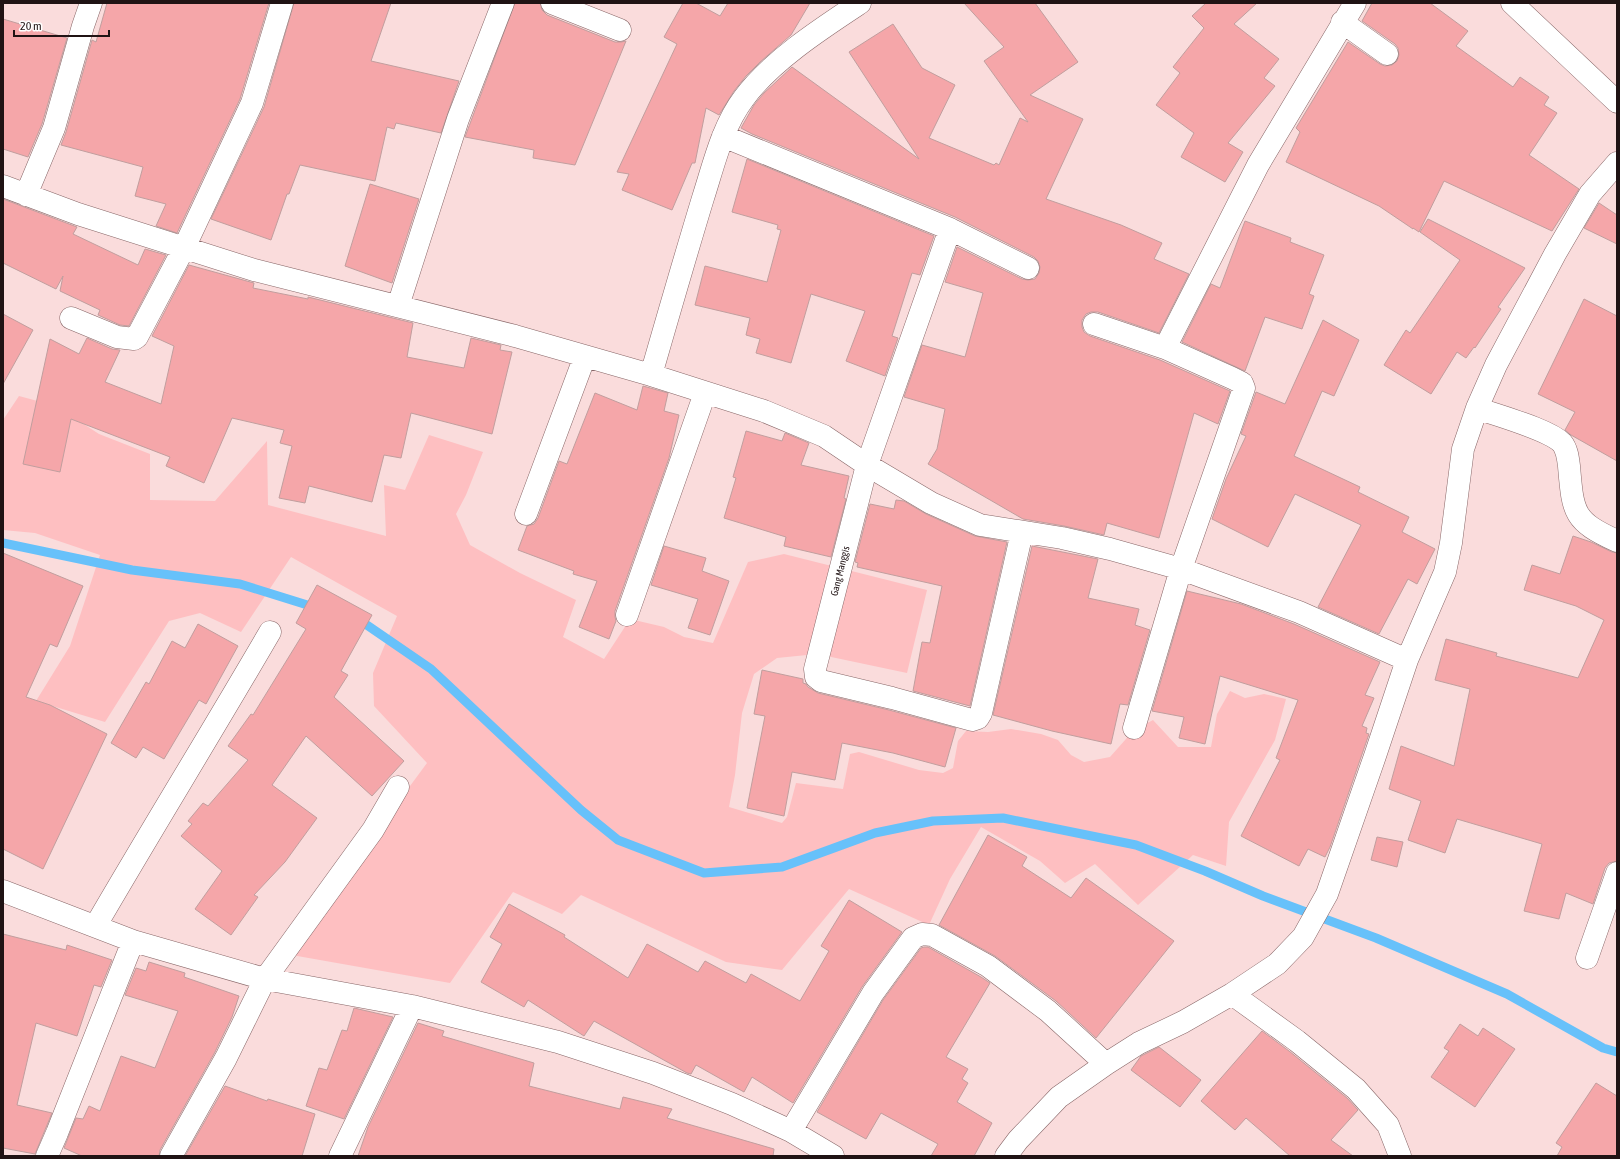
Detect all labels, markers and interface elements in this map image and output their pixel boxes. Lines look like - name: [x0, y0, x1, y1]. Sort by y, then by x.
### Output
- scale bar: [14, 12, 109, 38]
- text: 20 m: [20, 19, 42, 33]
- street label: Gang Manggis: [829, 545, 852, 597]

